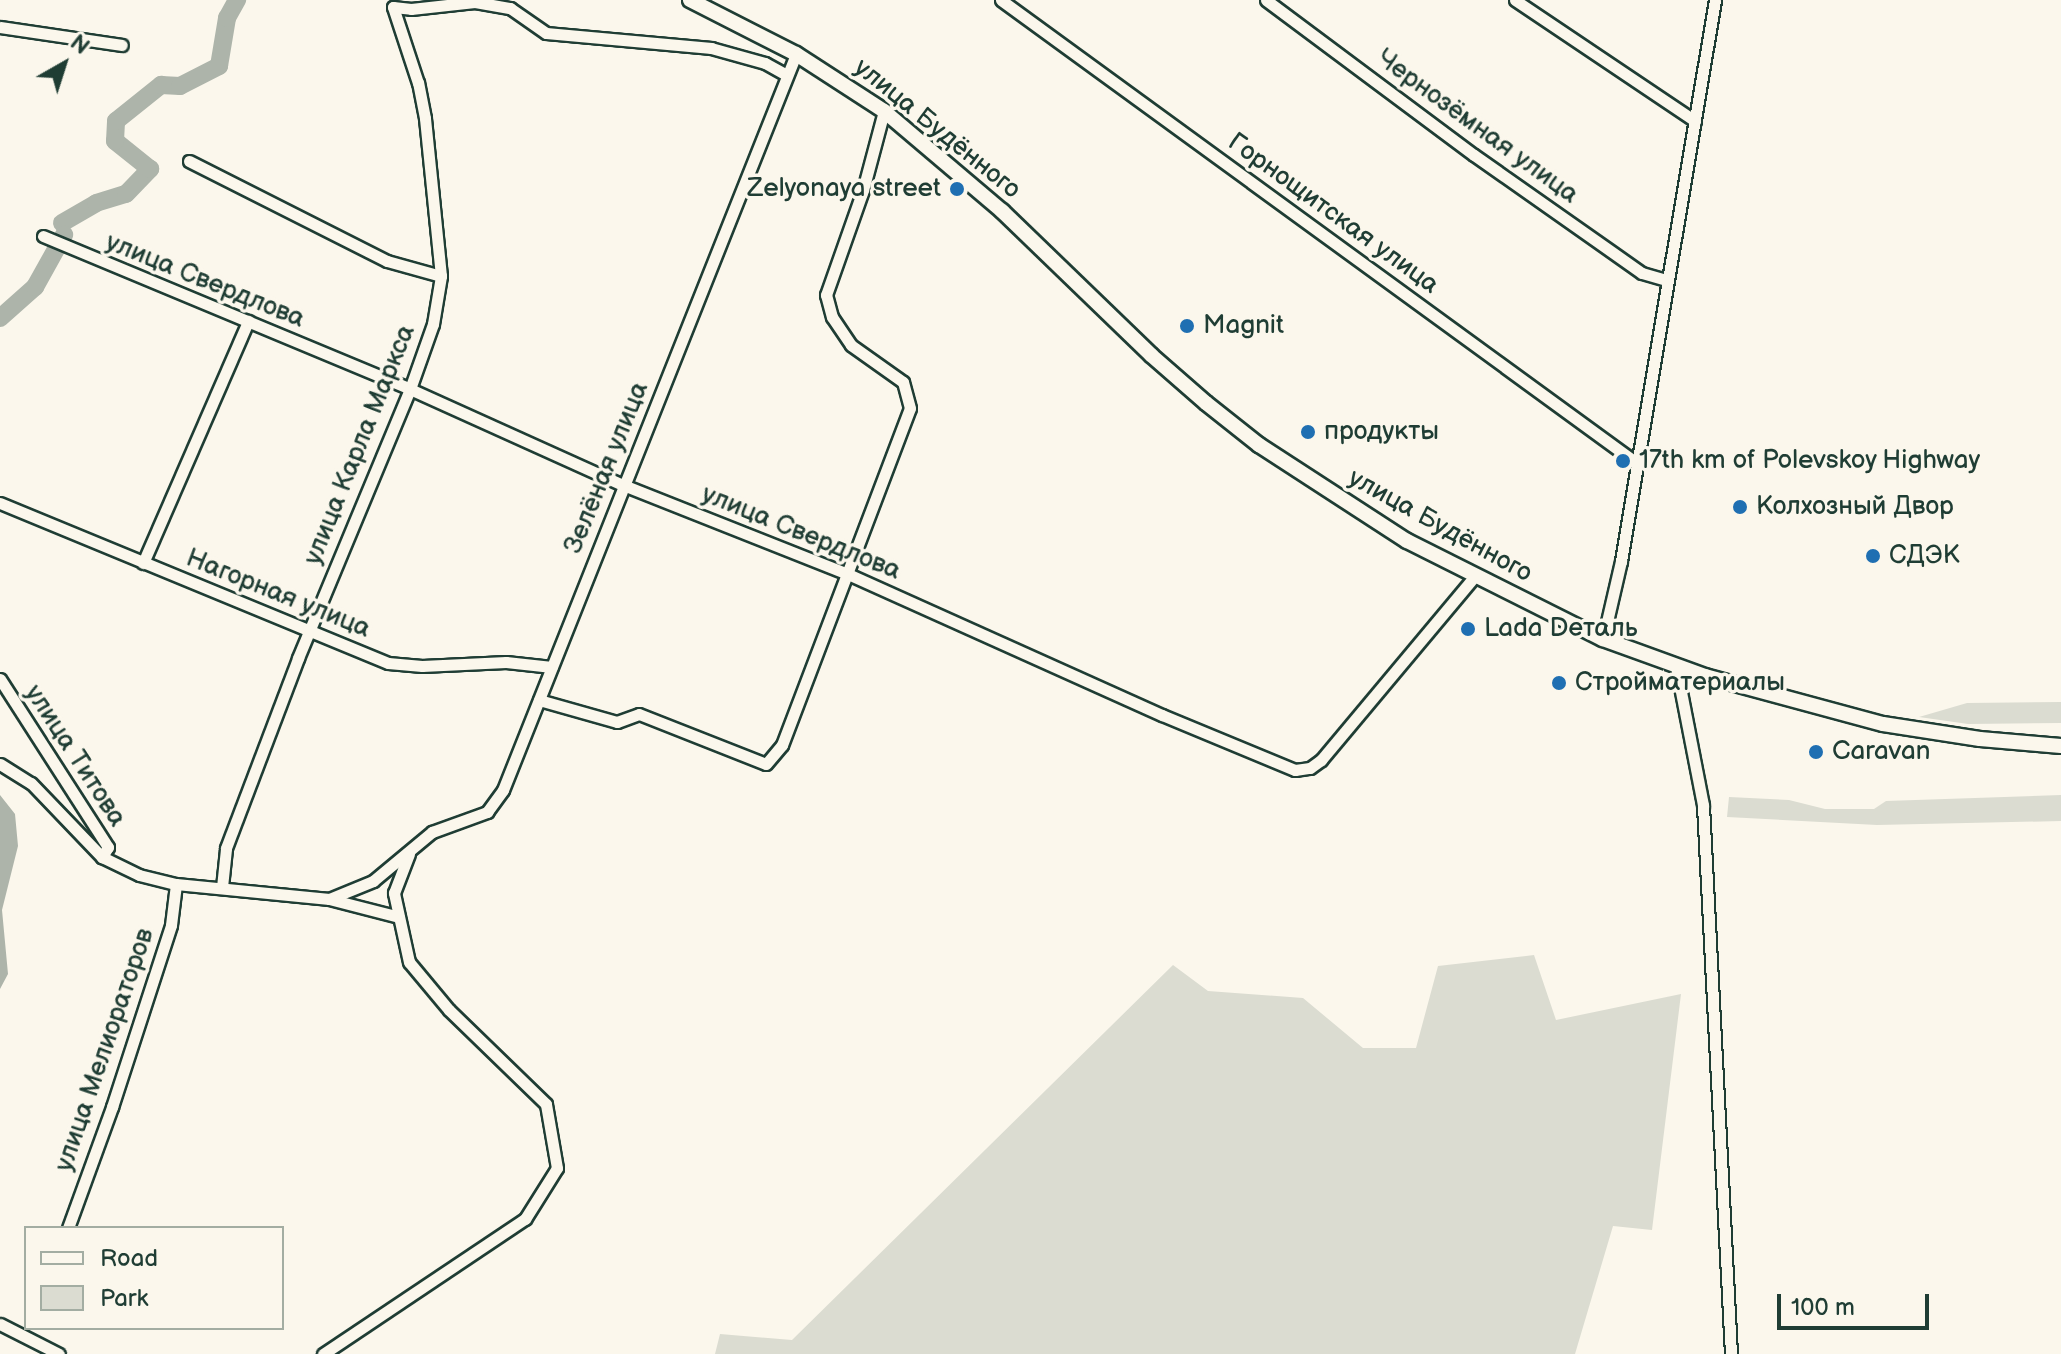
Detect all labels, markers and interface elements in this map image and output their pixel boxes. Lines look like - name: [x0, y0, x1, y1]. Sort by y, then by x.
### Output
- north arrow: [24, 24, 104, 104]
- text: N: [64, 29, 94, 61]
- street label: Чернозёмная улица: [1370, 43, 1584, 211]
- street label: улица Будённого: [847, 52, 1027, 206]
- street label: Горнощитская улица: [1221, 127, 1445, 301]
- place label: Zelyonaya street: [747, 173, 941, 205]
- marker: Zelyonaya street: [948, 180, 966, 198]
- street label: улица Свердлова: [101, 227, 309, 335]
- place label: Magnit: [1203, 310, 1284, 342]
- marker: Magnit: [1178, 317, 1196, 335]
- street label: улица Карла Маркса: [298, 321, 422, 569]
- street label: Зелёная улица: [558, 378, 656, 558]
- place label: продукты: [1324, 416, 1439, 448]
- marker: продукты: [1299, 423, 1317, 441]
- place label: 17th km of Polevskoy Highway: [1639, 445, 1982, 477]
- marker: 17th km of Polevskoy Highway: [1614, 452, 1632, 470]
- street label: улица Будённого: [1343, 463, 1537, 589]
- street label: улица Свердлова: [697, 479, 905, 587]
- place label: Колхозный Двор: [1756, 491, 1954, 523]
- marker: Колхозный Двор: [1731, 498, 1749, 516]
- place label: СДЭК: [1889, 540, 1959, 572]
- street label: Нагорная улица: [181, 543, 375, 645]
- marker: СДЭК: [1864, 547, 1882, 565]
- place label: Lada Dеталь: [1484, 613, 1638, 645]
- marker: Lada Dеталь: [1459, 620, 1477, 638]
- place label: Стройматериалы: [1575, 667, 1785, 699]
- marker: Стройматериалы: [1550, 674, 1568, 692]
- street label: улица Титова: [18, 679, 132, 833]
- place label: Caravan: [1832, 736, 1930, 768]
- marker: Caravan: [1807, 743, 1825, 761]
- street label: улица Мелиораторов: [49, 924, 161, 1176]
- legend: [24, 1226, 284, 1330]
- text: Road: [100, 1244, 158, 1273]
- scale bar: [1781, 1278, 1933, 1328]
- text: Park: [100, 1284, 148, 1313]
- text: 100 m: [1791, 1293, 1855, 1322]

